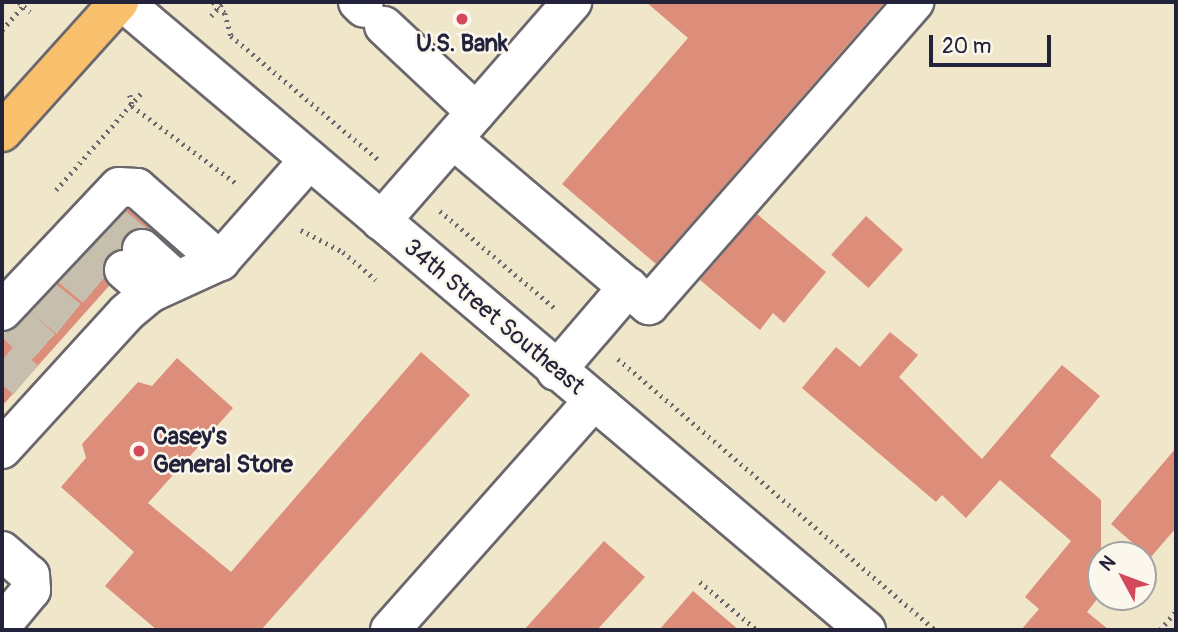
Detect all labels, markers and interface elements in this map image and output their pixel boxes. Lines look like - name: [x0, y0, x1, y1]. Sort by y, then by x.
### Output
- marker: U.S. Bank: [454, 11, 470, 27]
- scale bar: [933, 21, 1056, 65]
- place label: U.S. Bank: [416, 30, 508, 58]
- text: 20 m: [942, 33, 991, 60]
- street label: 34th Street Southeast: [398, 233, 590, 401]
- place label: Casey's General Store: [153, 423, 293, 479]
- marker: Casey's General Store: [131, 443, 147, 459]
- north arrow: [1087, 541, 1157, 611]
- text: N: [1094, 551, 1121, 576]

